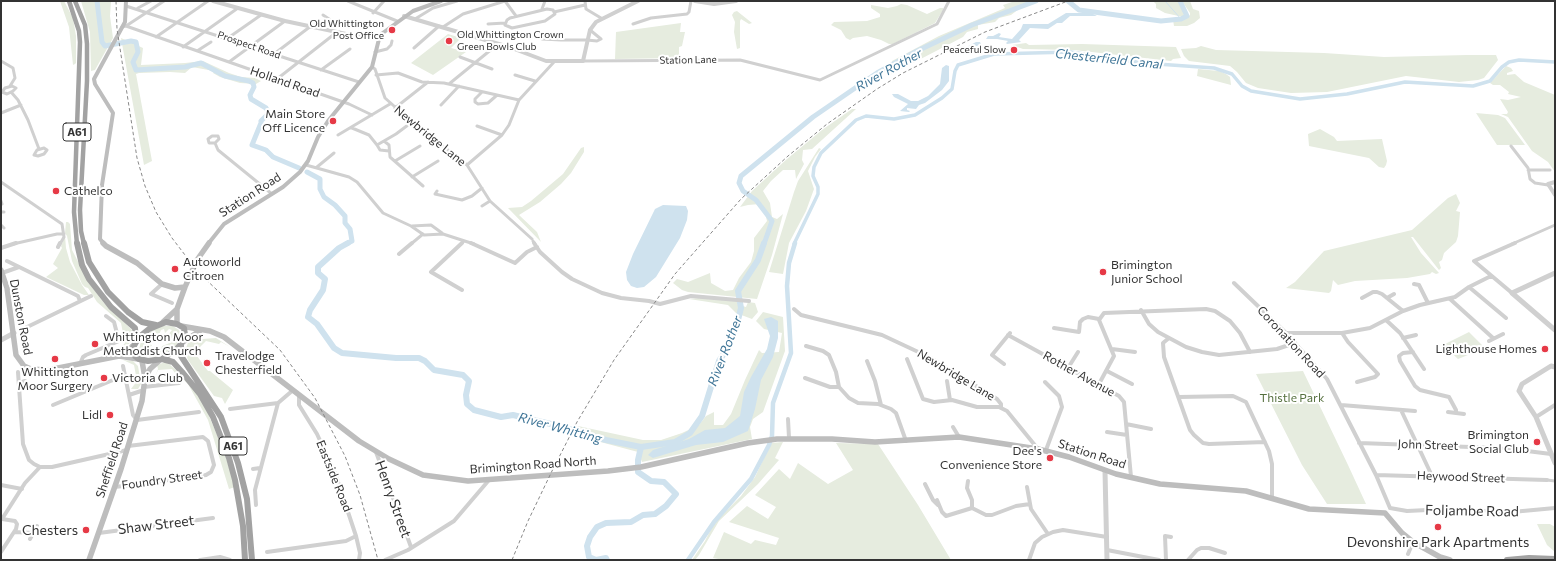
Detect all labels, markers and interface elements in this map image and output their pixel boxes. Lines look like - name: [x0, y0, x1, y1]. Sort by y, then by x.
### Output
- place label: Old Whittington Post Office: [309, 18, 384, 42]
- marker: Old Whittington Post Office: [387, 25, 397, 35]
- street label: Prospect Road: [216, 29, 282, 61]
- place label: Old Whittington Crown Green Bowls Club: [457, 29, 564, 52]
- marker: Old Whittington Crown Green Bowls Club: [444, 36, 454, 46]
- place label: Peaceful Slow: [943, 44, 1006, 56]
- water label: River Rother: [853, 45, 925, 95]
- marker: Peaceful Slow: [1009, 45, 1019, 55]
- water label: Chesterfield Canal: [1054, 46, 1164, 72]
- street label: Station Lane: [659, 54, 717, 66]
- street label: Holland Road: [248, 63, 322, 101]
- street label: Newbridge Lane: [391, 103, 469, 169]
- place label: Main Store Off Licence: [262, 107, 325, 135]
- marker: Main Store Off Licence: [328, 116, 338, 126]
- road number: A61: [63, 123, 91, 141]
- street label: Station Road: [217, 170, 283, 220]
- place label: Cathelco: [64, 184, 113, 198]
- marker: Cathelco: [51, 186, 61, 196]
- place label: Autoworld Citroen: [183, 255, 241, 283]
- place label: Brimington Junior School: [1111, 258, 1183, 286]
- marker: Autoworld Citroen: [170, 264, 180, 274]
- marker: Brimington Junior School: [1098, 267, 1108, 277]
- street label: Dunston Road: [7, 278, 35, 356]
- street label: Coronation Road: [1254, 303, 1328, 381]
- water label: River Rother: [704, 314, 746, 388]
- place label: Whittington Moor Methodist Church: [103, 330, 203, 358]
- marker: Whittington Moor Methodist Church: [90, 339, 100, 349]
- place label: Lighthouse Homes: [1435, 342, 1537, 356]
- marker: Lighthouse Homes: [1540, 344, 1550, 354]
- street label: Newbridge Lane: [915, 346, 997, 404]
- street label: Rother Avenue: [1041, 348, 1117, 400]
- place label: Travelodge Chesterfield: [215, 349, 282, 377]
- marker: Whittington Moor Surgery: [50, 354, 60, 364]
- marker: Travelodge Chesterfield: [202, 358, 212, 368]
- place label: Whittington Moor Surgery: [17, 365, 93, 393]
- place label: Victoria Club: [112, 371, 183, 385]
- marker: Victoria Club: [99, 373, 109, 383]
- park label: Thistle Park: [1260, 391, 1324, 405]
- place label: Lidl: [82, 408, 102, 422]
- water label: River Whitting: [517, 409, 603, 447]
- marker: Lidl: [105, 410, 115, 420]
- street label: Sheffield Road: [93, 420, 131, 500]
- place label: Brimington Social Club: [1468, 428, 1529, 456]
- street label: Station Road: [1056, 436, 1128, 472]
- road number: A61: [219, 437, 247, 455]
- street label: John Street: [1397, 437, 1459, 453]
- marker: Brimington Social Club: [1532, 437, 1542, 447]
- street label: Eastside Road: [313, 438, 355, 514]
- place label: Dee's Convenience Store: [940, 444, 1042, 472]
- street label: Brimington Road North: [469, 453, 597, 477]
- marker: Dee's Convenience Store: [1045, 453, 1055, 463]
- street label: Henry Street: [371, 458, 415, 540]
- street label: Foundry Street: [121, 467, 203, 493]
- street label: Heywood Street: [1417, 468, 1505, 486]
- street label: Foljambe Road: [1425, 502, 1519, 520]
- street label: Shaw Street: [117, 512, 195, 538]
- place label: Chesters: [22, 522, 78, 538]
- marker: Devonshire Park Apartments: [1433, 522, 1443, 532]
- marker: Chesters: [81, 525, 91, 535]
- place label: Devonshire Park Apartments: [1347, 534, 1529, 550]

